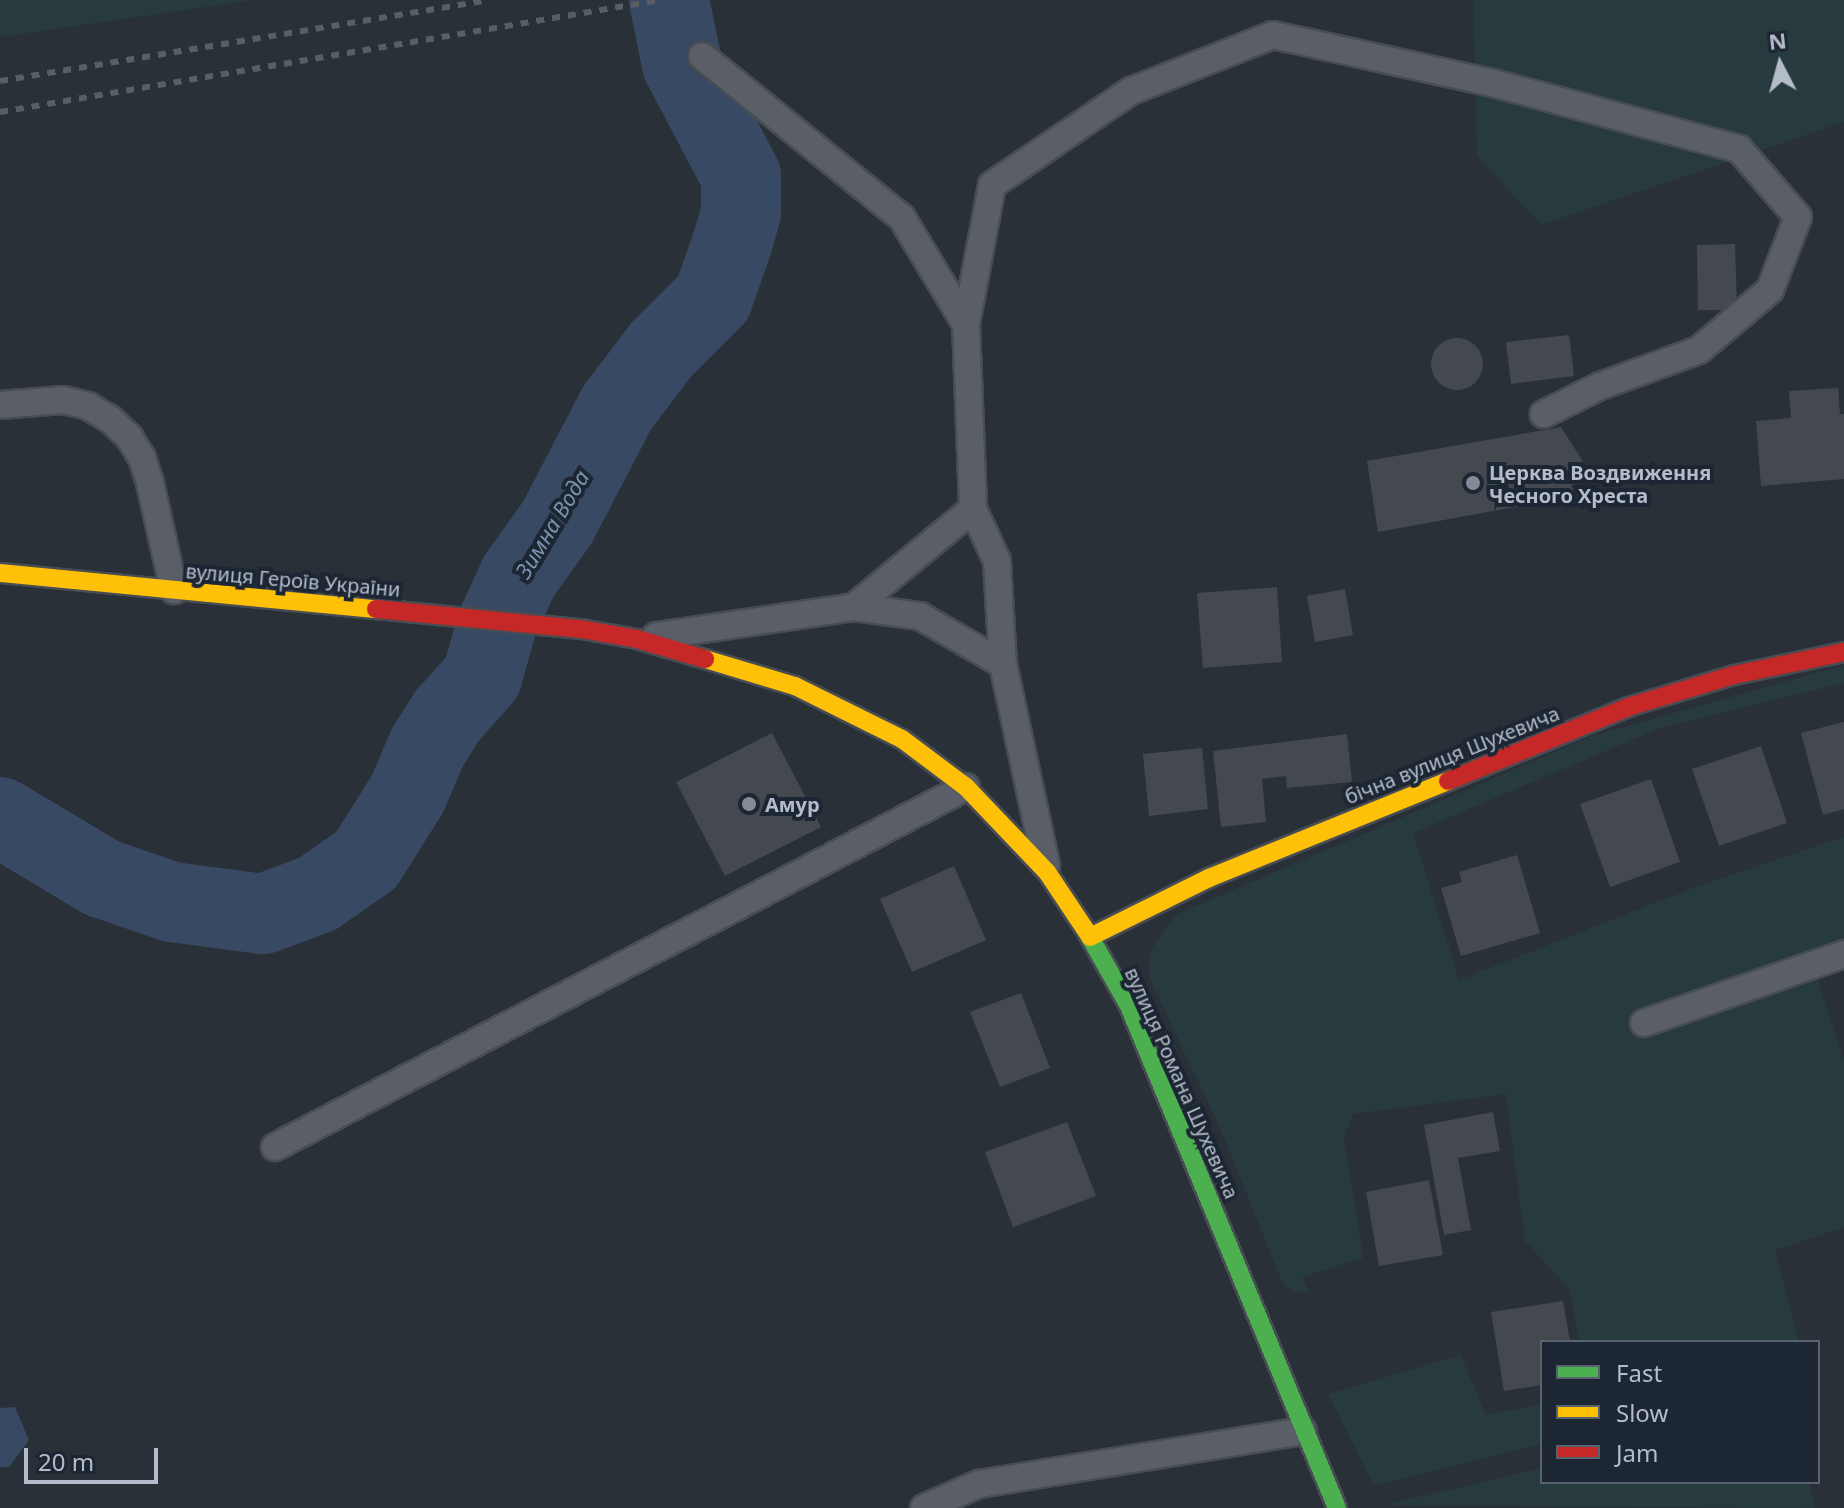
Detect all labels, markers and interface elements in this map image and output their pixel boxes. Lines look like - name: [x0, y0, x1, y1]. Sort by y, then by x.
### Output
- north arrow: [1740, 24, 1820, 104]
- text: N: [1767, 24, 1788, 56]
- place label: Церква Воздвиження Чесного Хреста: [1489, 460, 1711, 507]
- water label: Зимна Вода: [510, 465, 594, 583]
- marker: Церква Воздвиження Чесного Хреста: [1464, 474, 1482, 492]
- street label: вулиця Героїв України: [185, 559, 401, 601]
- street label: бічна вулиця Шухевича: [1341, 701, 1563, 809]
- place label: Амур: [765, 792, 820, 816]
- marker: Амур: [740, 795, 758, 813]
- street label: вулиця Романа Шухевича: [1120, 964, 1244, 1202]
- legend: [1540, 1340, 1820, 1484]
- text: Fast: [1616, 1356, 1662, 1389]
- text: Slow: [1616, 1396, 1668, 1429]
- scale bar: [28, 1432, 162, 1482]
- text: Jam: [1616, 1436, 1658, 1469]
- text: 20 m: [38, 1445, 94, 1478]

